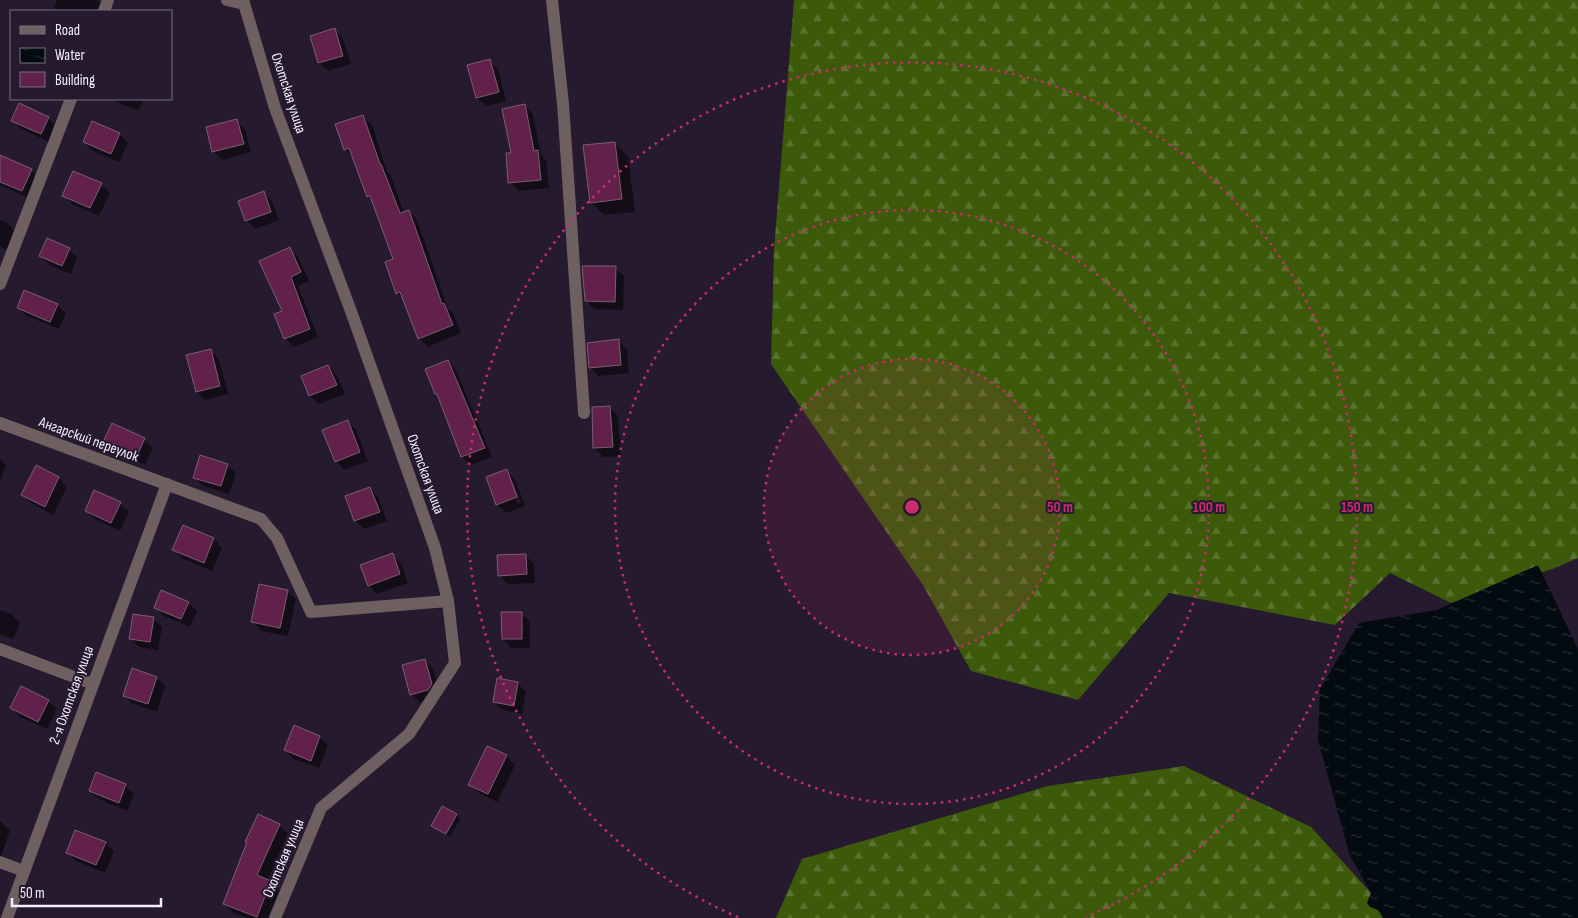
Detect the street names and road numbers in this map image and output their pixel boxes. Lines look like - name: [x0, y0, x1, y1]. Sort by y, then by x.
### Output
- street label: Охотская улица: [267, 50, 311, 136]
- street label: Ангарский переулок: [35, 412, 142, 466]
- street label: Охотская улица: [402, 432, 449, 517]
- street label: 2-я Охотская улица: [45, 643, 98, 747]
- street label: Охотская улица: [258, 816, 309, 900]

